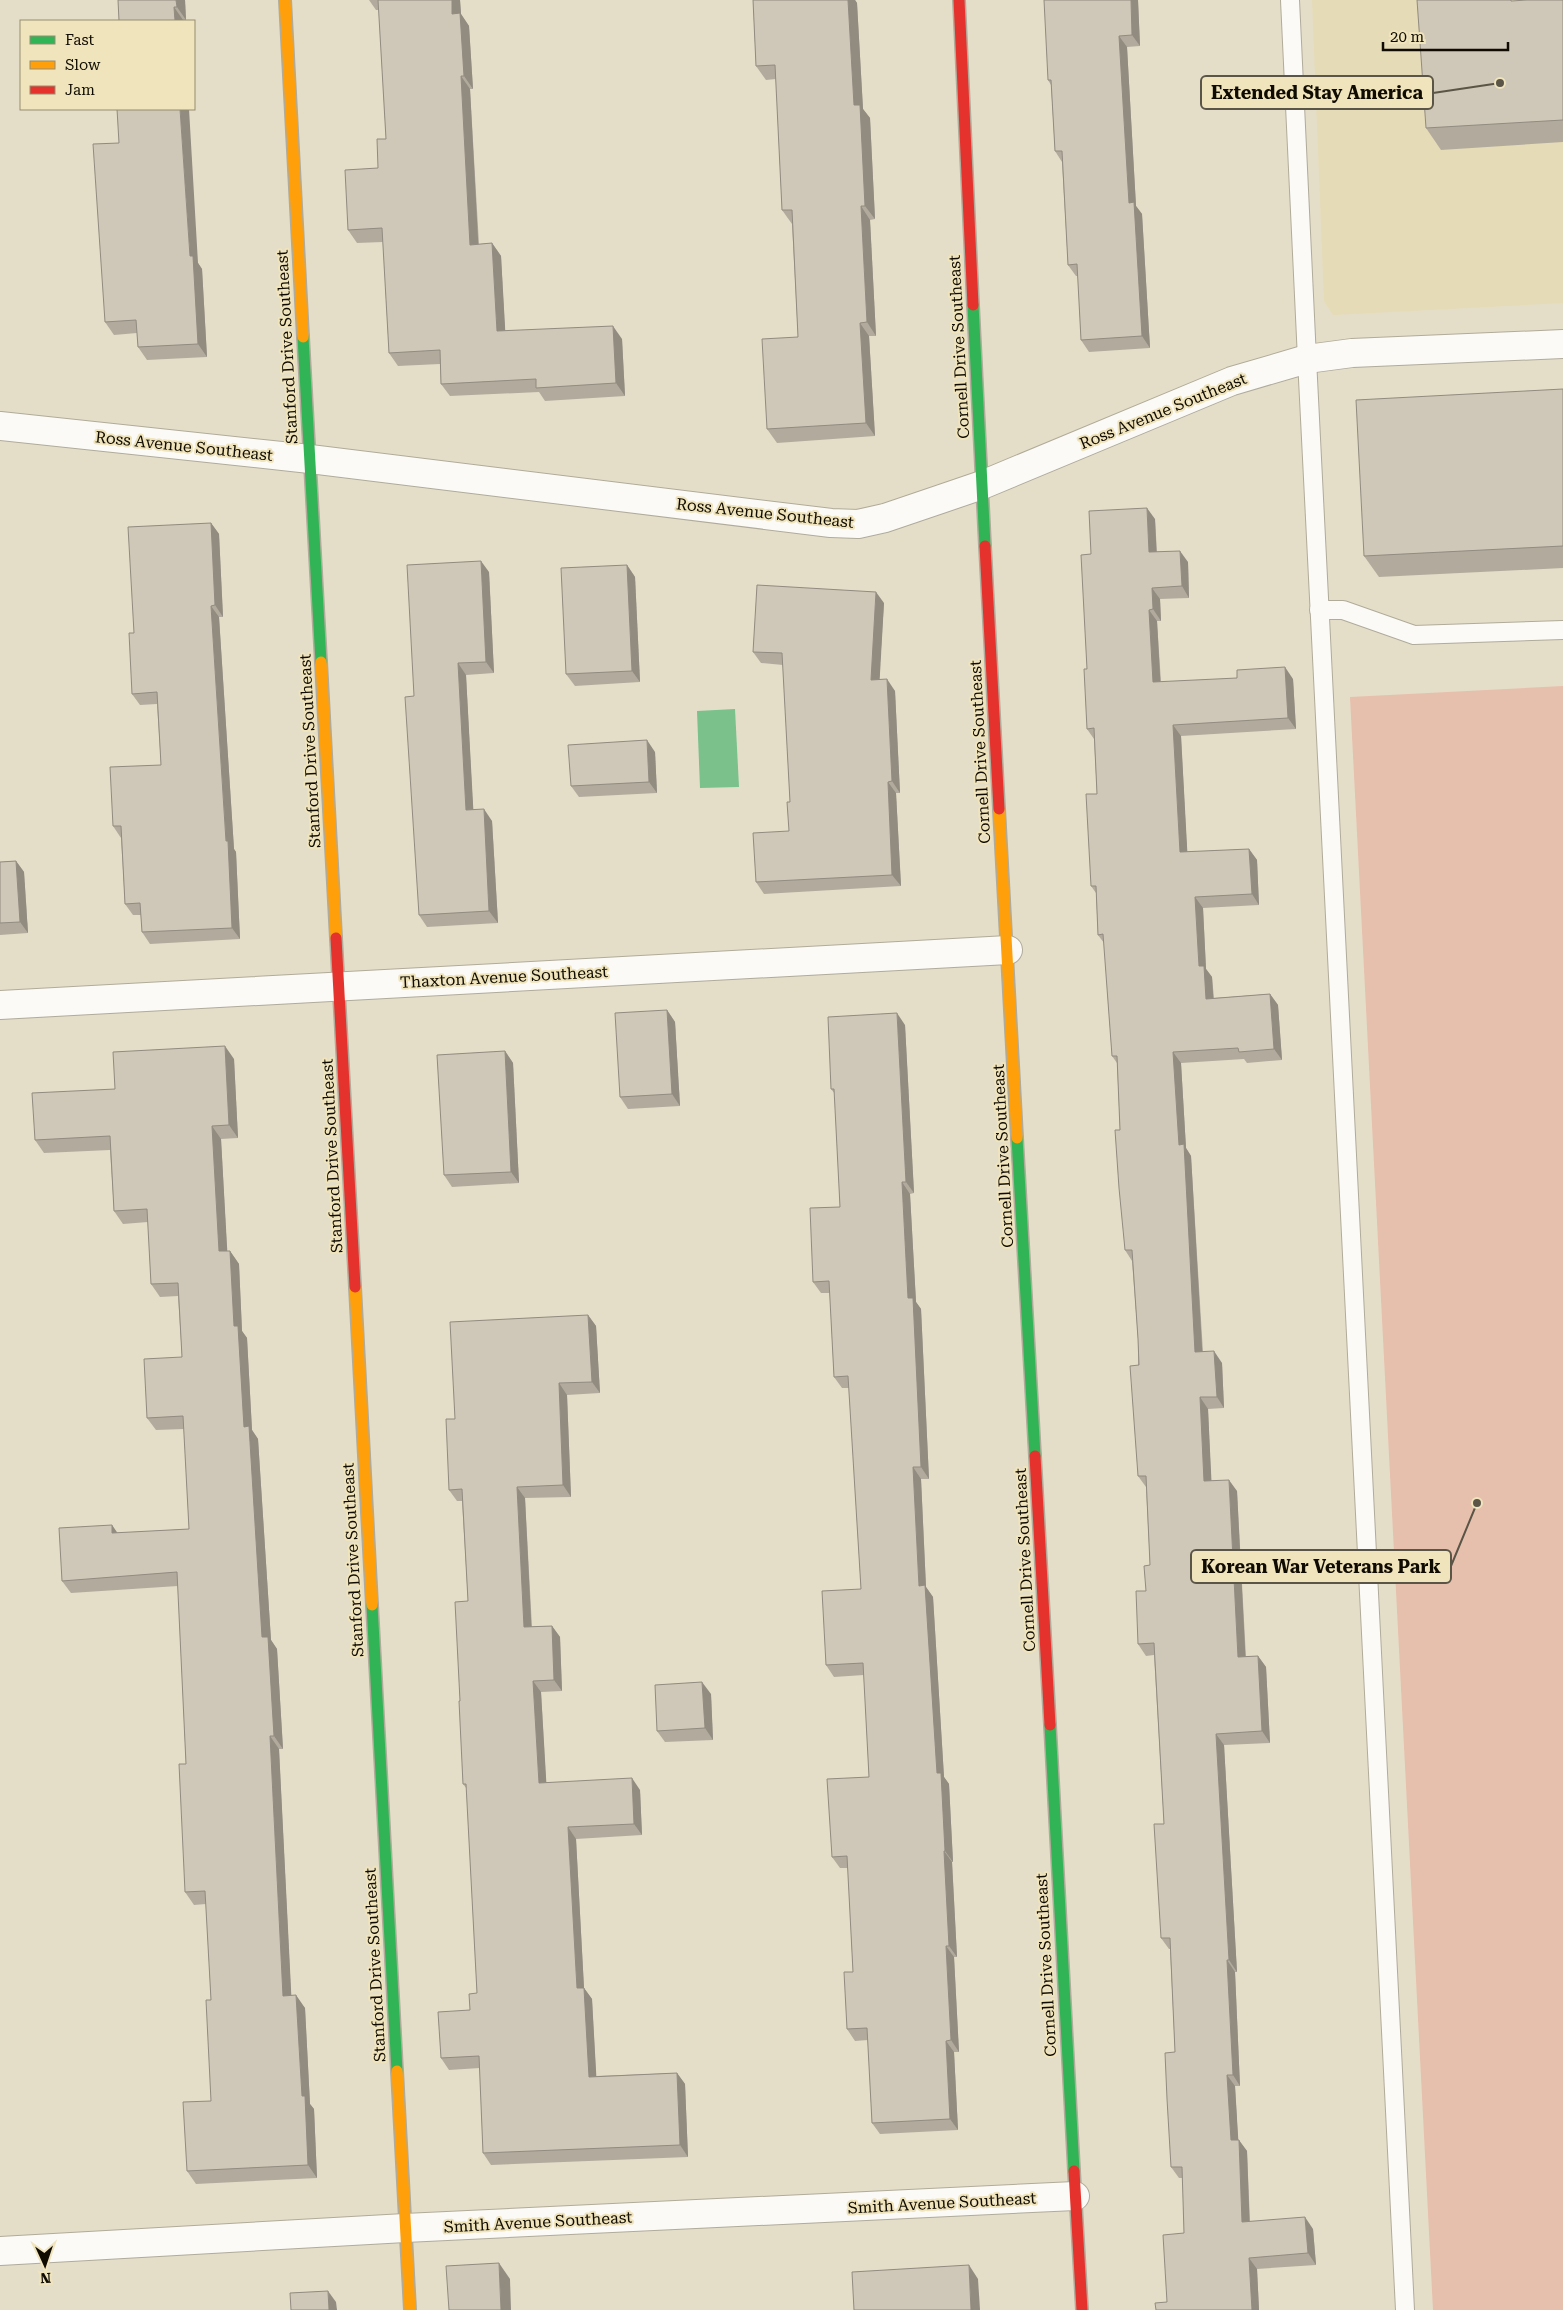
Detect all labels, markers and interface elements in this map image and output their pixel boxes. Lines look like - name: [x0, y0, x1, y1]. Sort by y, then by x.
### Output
- legend: [20, 20, 195, 110]
- scale bar: [1383, 20, 1508, 52]
- text: 20 m: [1390, 28, 1425, 46]
- text: Fast: [65, 31, 95, 49]
- text: Slow: [65, 56, 101, 74]
- callout: Extended Stay America: [1201, 76, 1433, 109]
- text: Jam: [65, 81, 95, 99]
- text: Extended Stay America: [1211, 82, 1423, 103]
- street label: Stanford Drive Southeast: [272, 249, 302, 445]
- street label: Cornell Drive Southeast: [945, 255, 973, 439]
- street label: Ross Avenue Southeast: [1077, 369, 1249, 453]
- street label: Ross Avenue Southeast: [94, 427, 274, 465]
- street label: Ross Avenue Southeast: [675, 494, 855, 532]
- street label: Stanford Drive Southeast: [295, 653, 325, 849]
- street label: Cornell Drive Southeast: [966, 660, 994, 844]
- street label: Thaxton Avenue Southeast: [399, 962, 609, 992]
- street label: Stanford Drive Southeast: [317, 1058, 347, 1254]
- street label: Cornell Drive Southeast: [989, 1064, 1017, 1248]
- street label: Stanford Drive Southeast: [338, 1462, 368, 1658]
- street label: Cornell Drive Southeast: [1011, 1468, 1039, 1652]
- callout: Korean War Veterans Park: [1191, 1550, 1451, 1583]
- text: Korean War Veterans Park: [1201, 1556, 1441, 1577]
- street label: Stanford Drive Southeast: [360, 1867, 390, 2063]
- street label: Cornell Drive Southeast: [1032, 1873, 1060, 2057]
- street label: Smith Avenue Southeast: [847, 2189, 1037, 2217]
- street label: Smith Avenue Southeast: [443, 2208, 633, 2236]
- north arrow: [20, 2240, 70, 2290]
- text: N: [40, 2270, 51, 2286]

